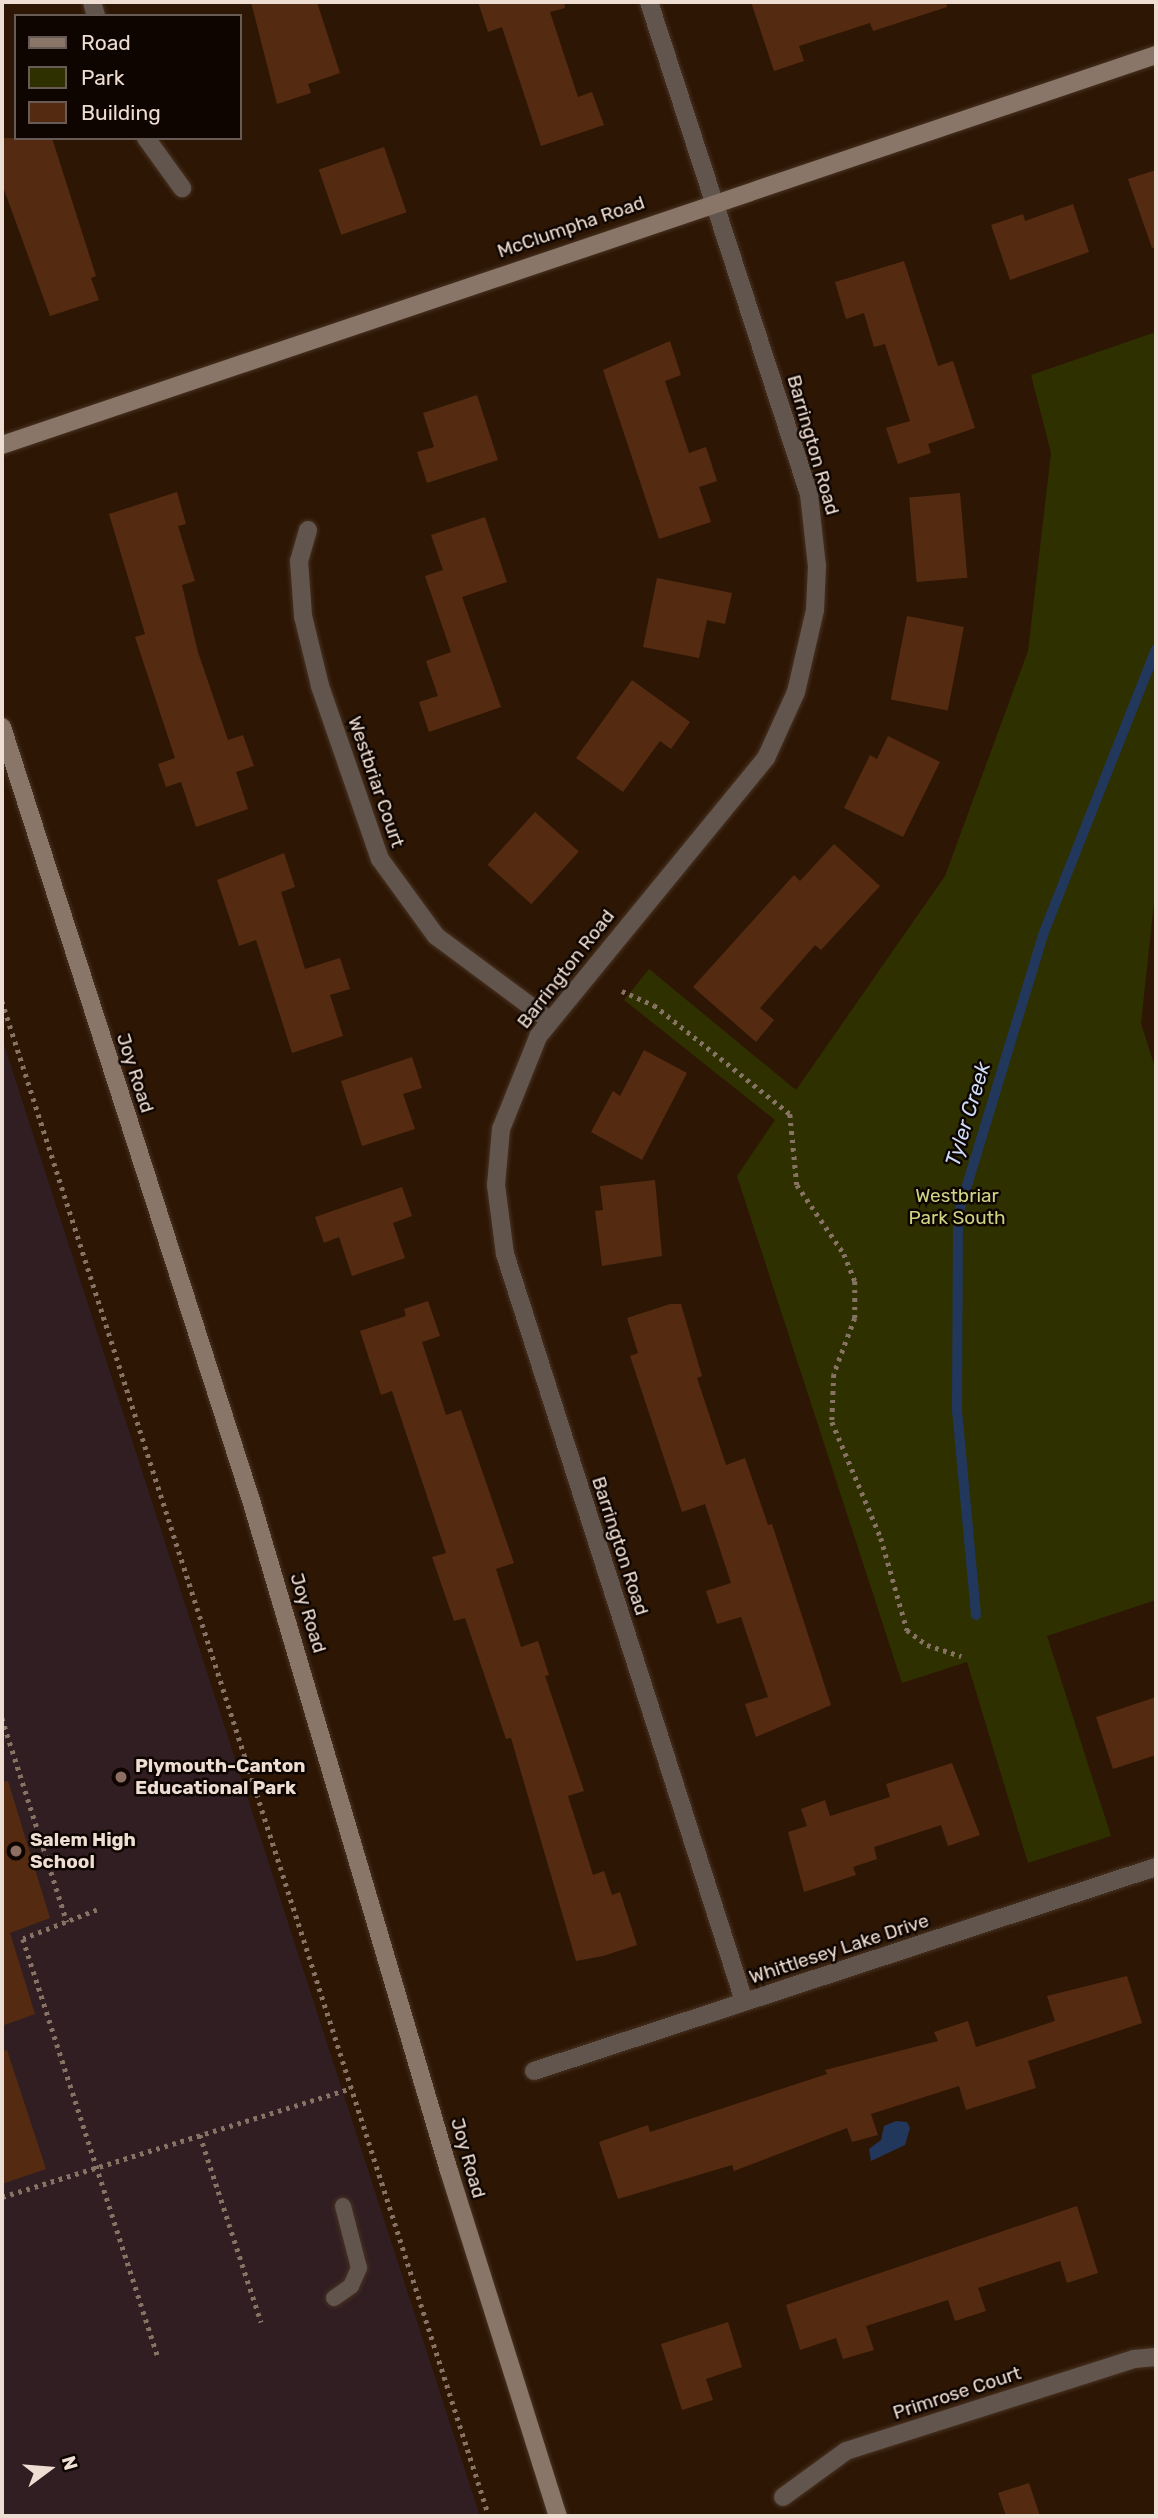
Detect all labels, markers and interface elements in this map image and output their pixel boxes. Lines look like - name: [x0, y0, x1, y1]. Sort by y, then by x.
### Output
- legend: [14, 14, 242, 140]
- text: Road: [81, 30, 131, 55]
- text: Park: [81, 65, 125, 90]
- text: Building: [81, 100, 161, 125]
- street label: McClumpha Road: [494, 191, 648, 263]
- street label: Barrington Road: [782, 372, 844, 518]
- street label: Westbriar Court: [343, 713, 409, 851]
- street label: Barrington Road: [513, 905, 619, 1033]
- street label: Joy Road: [111, 1030, 159, 1116]
- water label: Tyler Creek: [940, 1058, 996, 1170]
- park label: Westbriar Park South: [908, 1185, 1006, 1229]
- street label: Barrington Road: [587, 1474, 653, 1618]
- street label: Joy Road: [285, 1570, 331, 1656]
- place label: Plymouth-Canton Educational Park: [135, 1755, 305, 1799]
- marker: Plymouth-Canton Educational Park: [113, 1769, 129, 1785]
- place label: Salem High School: [30, 1829, 136, 1873]
- marker: Salem High School: [8, 1843, 24, 1859]
- street label: Whittlesey Lake Drive: [746, 1909, 932, 1989]
- street label: Joy Road: [446, 2115, 490, 2201]
- street label: Primrose Court: [890, 2362, 1024, 2424]
- north arrow: [14, 2434, 84, 2504]
- text: N: [57, 2453, 83, 2473]

